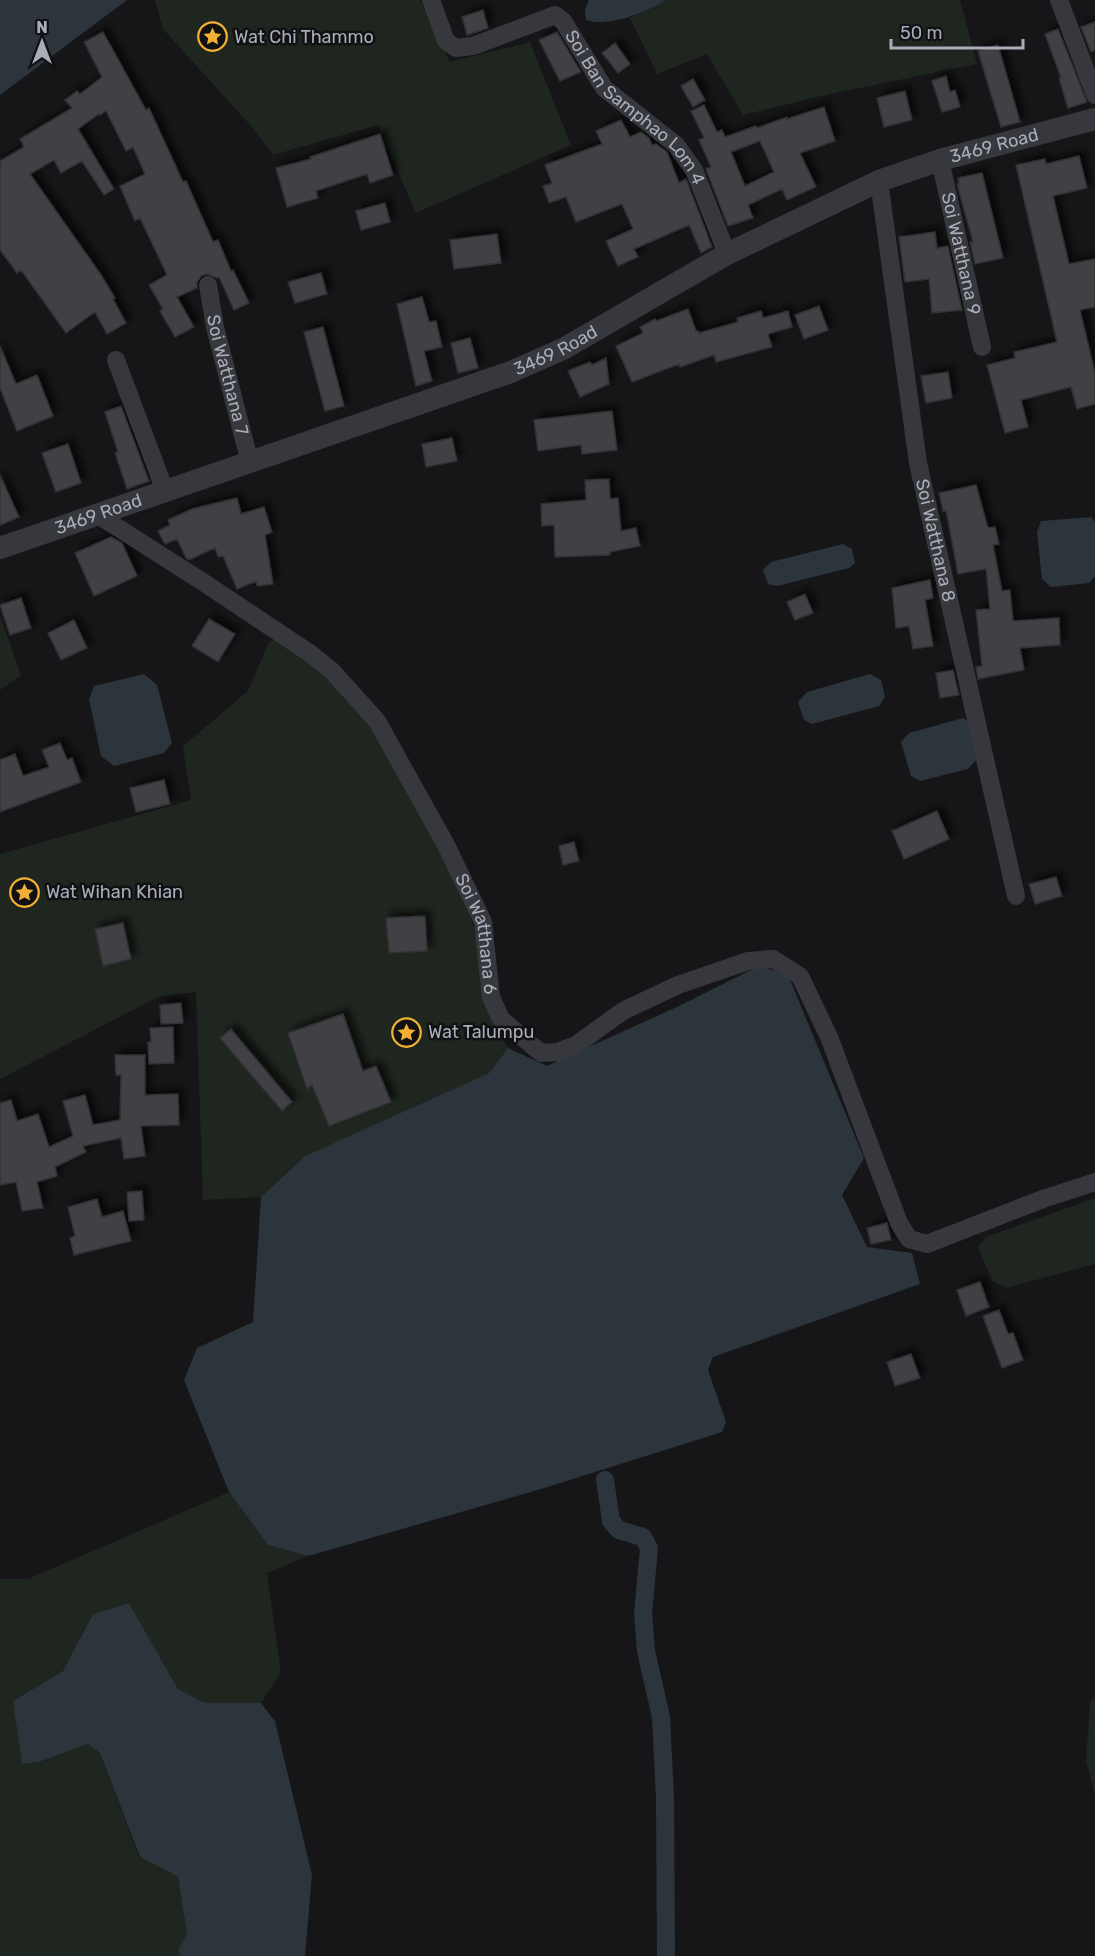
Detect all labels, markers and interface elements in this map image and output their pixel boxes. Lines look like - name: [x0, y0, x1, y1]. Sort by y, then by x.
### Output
- north arrow: [12, 12, 72, 72]
- scale bar: [891, 12, 1023, 50]
- text: N: [36, 18, 48, 37]
- place icon: Wat Chi Thammo: [197, 21, 229, 53]
- text: 50 m: [900, 22, 943, 44]
- place label: Wat Chi Thammo: [234, 26, 374, 48]
- street label: Soi Ban Samphao Lom 4: [560, 26, 710, 188]
- street label: 3469 Road: [948, 123, 1041, 168]
- street label: Soi Watthana 9: [937, 190, 985, 317]
- street label: Soi Watthana 7: [202, 313, 253, 437]
- street label: 3469 Road: [510, 320, 601, 380]
- street label: Soi Watthana 8: [911, 477, 960, 604]
- street label: 3469 Road: [52, 489, 145, 539]
- street label: Soi Watthana 6: [450, 870, 502, 995]
- place icon: Wat Wihan Khian: [9, 876, 41, 908]
- place label: Wat Wihan Khian: [46, 881, 183, 903]
- place icon: Wat Talumpu: [391, 1016, 423, 1048]
- place label: Wat Talumpu: [428, 1021, 534, 1043]

